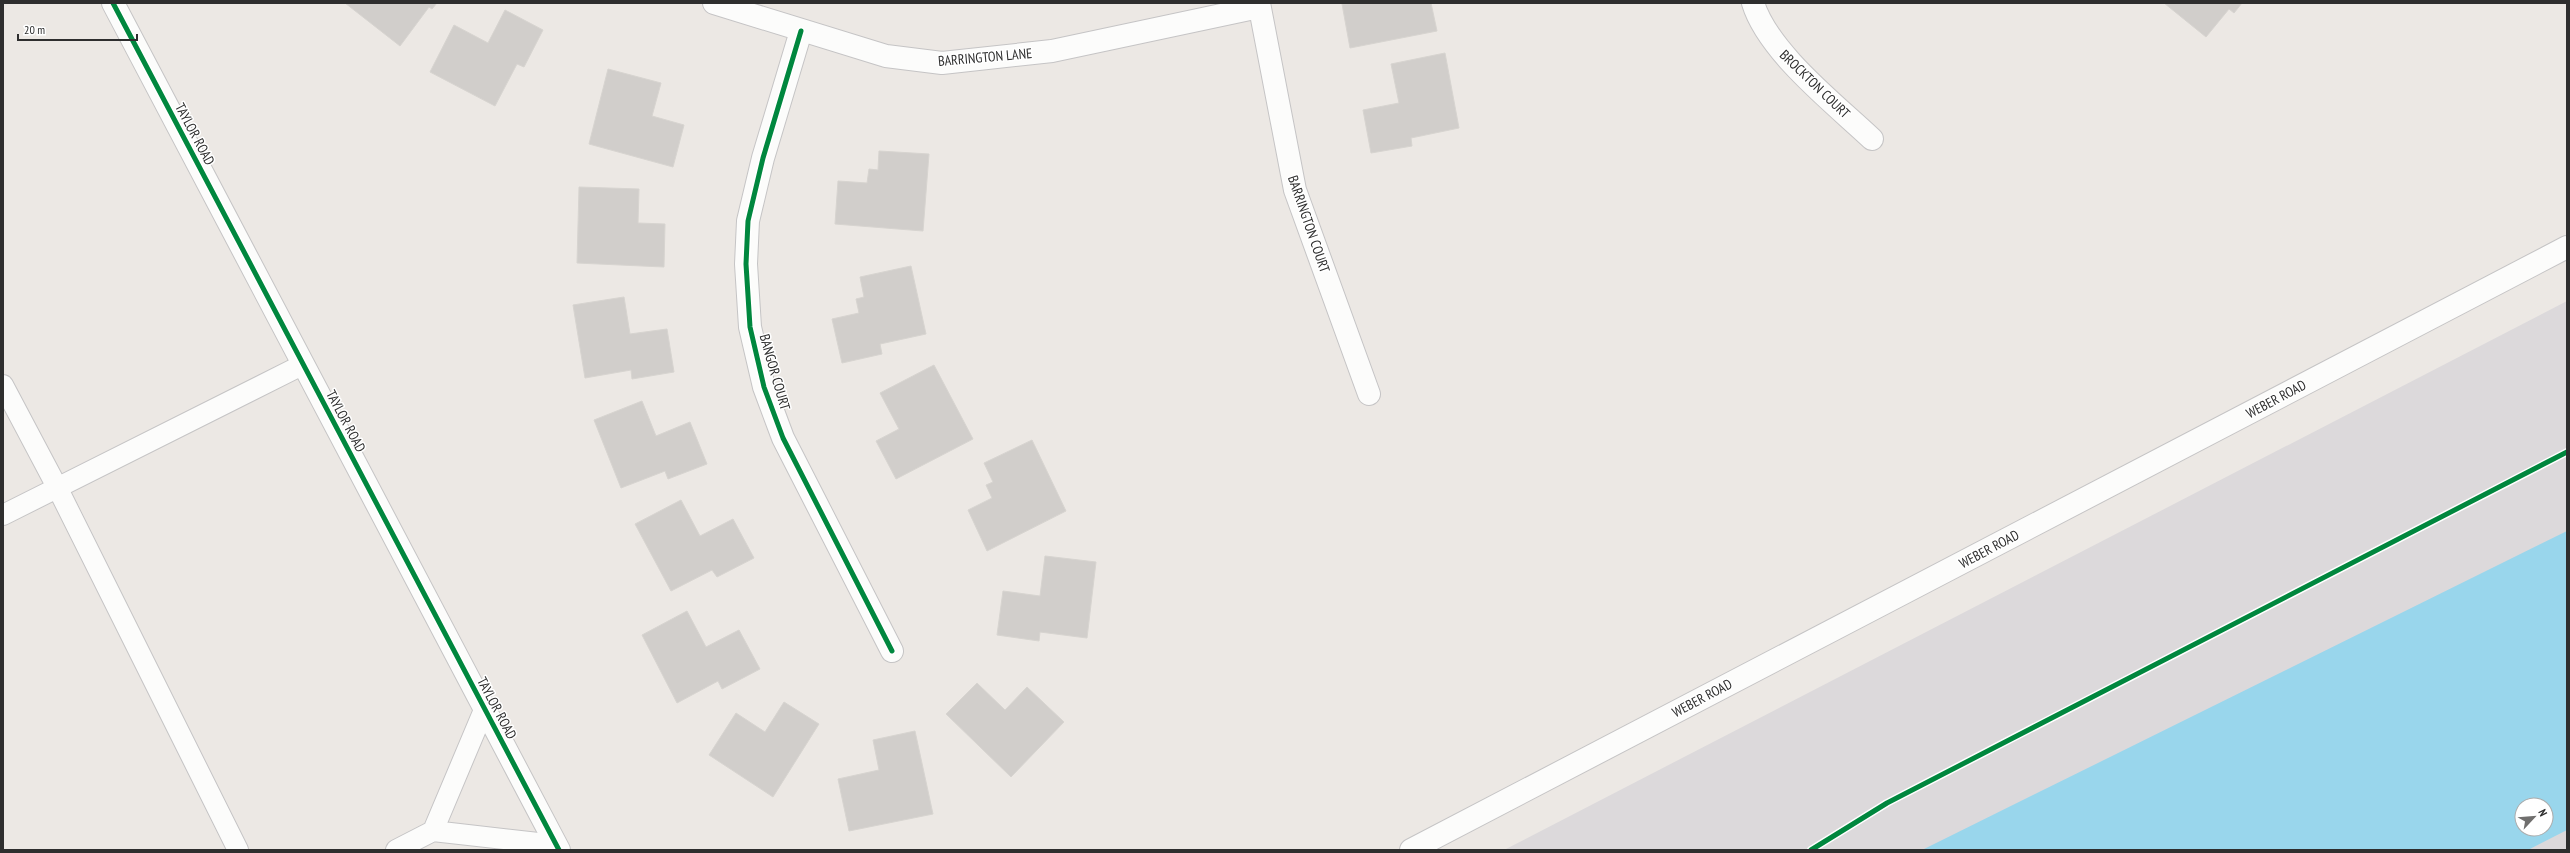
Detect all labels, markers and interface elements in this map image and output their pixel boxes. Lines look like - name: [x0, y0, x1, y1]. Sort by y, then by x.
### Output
- scale bar: [18, 16, 137, 42]
- text: 20 m: [24, 22, 45, 37]
- street label: BARRINGTON LANE: [937, 44, 1033, 70]
- street label: BROCKTON COURT: [1776, 46, 1854, 123]
- street label: TAYLOR ROAD: [171, 100, 219, 168]
- street label: BARRINGTON COURT: [1284, 173, 1334, 276]
- street label: BANGOR COURT: [756, 332, 795, 413]
- street label: WEBER ROAD: [2243, 376, 2309, 422]
- street label: TAYLOR ROAD: [322, 387, 370, 455]
- street label: WEBER ROAD: [1956, 526, 2022, 572]
- street label: TAYLOR ROAD: [473, 674, 521, 742]
- street label: WEBER ROAD: [1669, 675, 1735, 721]
- north arrow: [2514, 797, 2554, 837]
- text: N: [2535, 807, 2551, 818]

